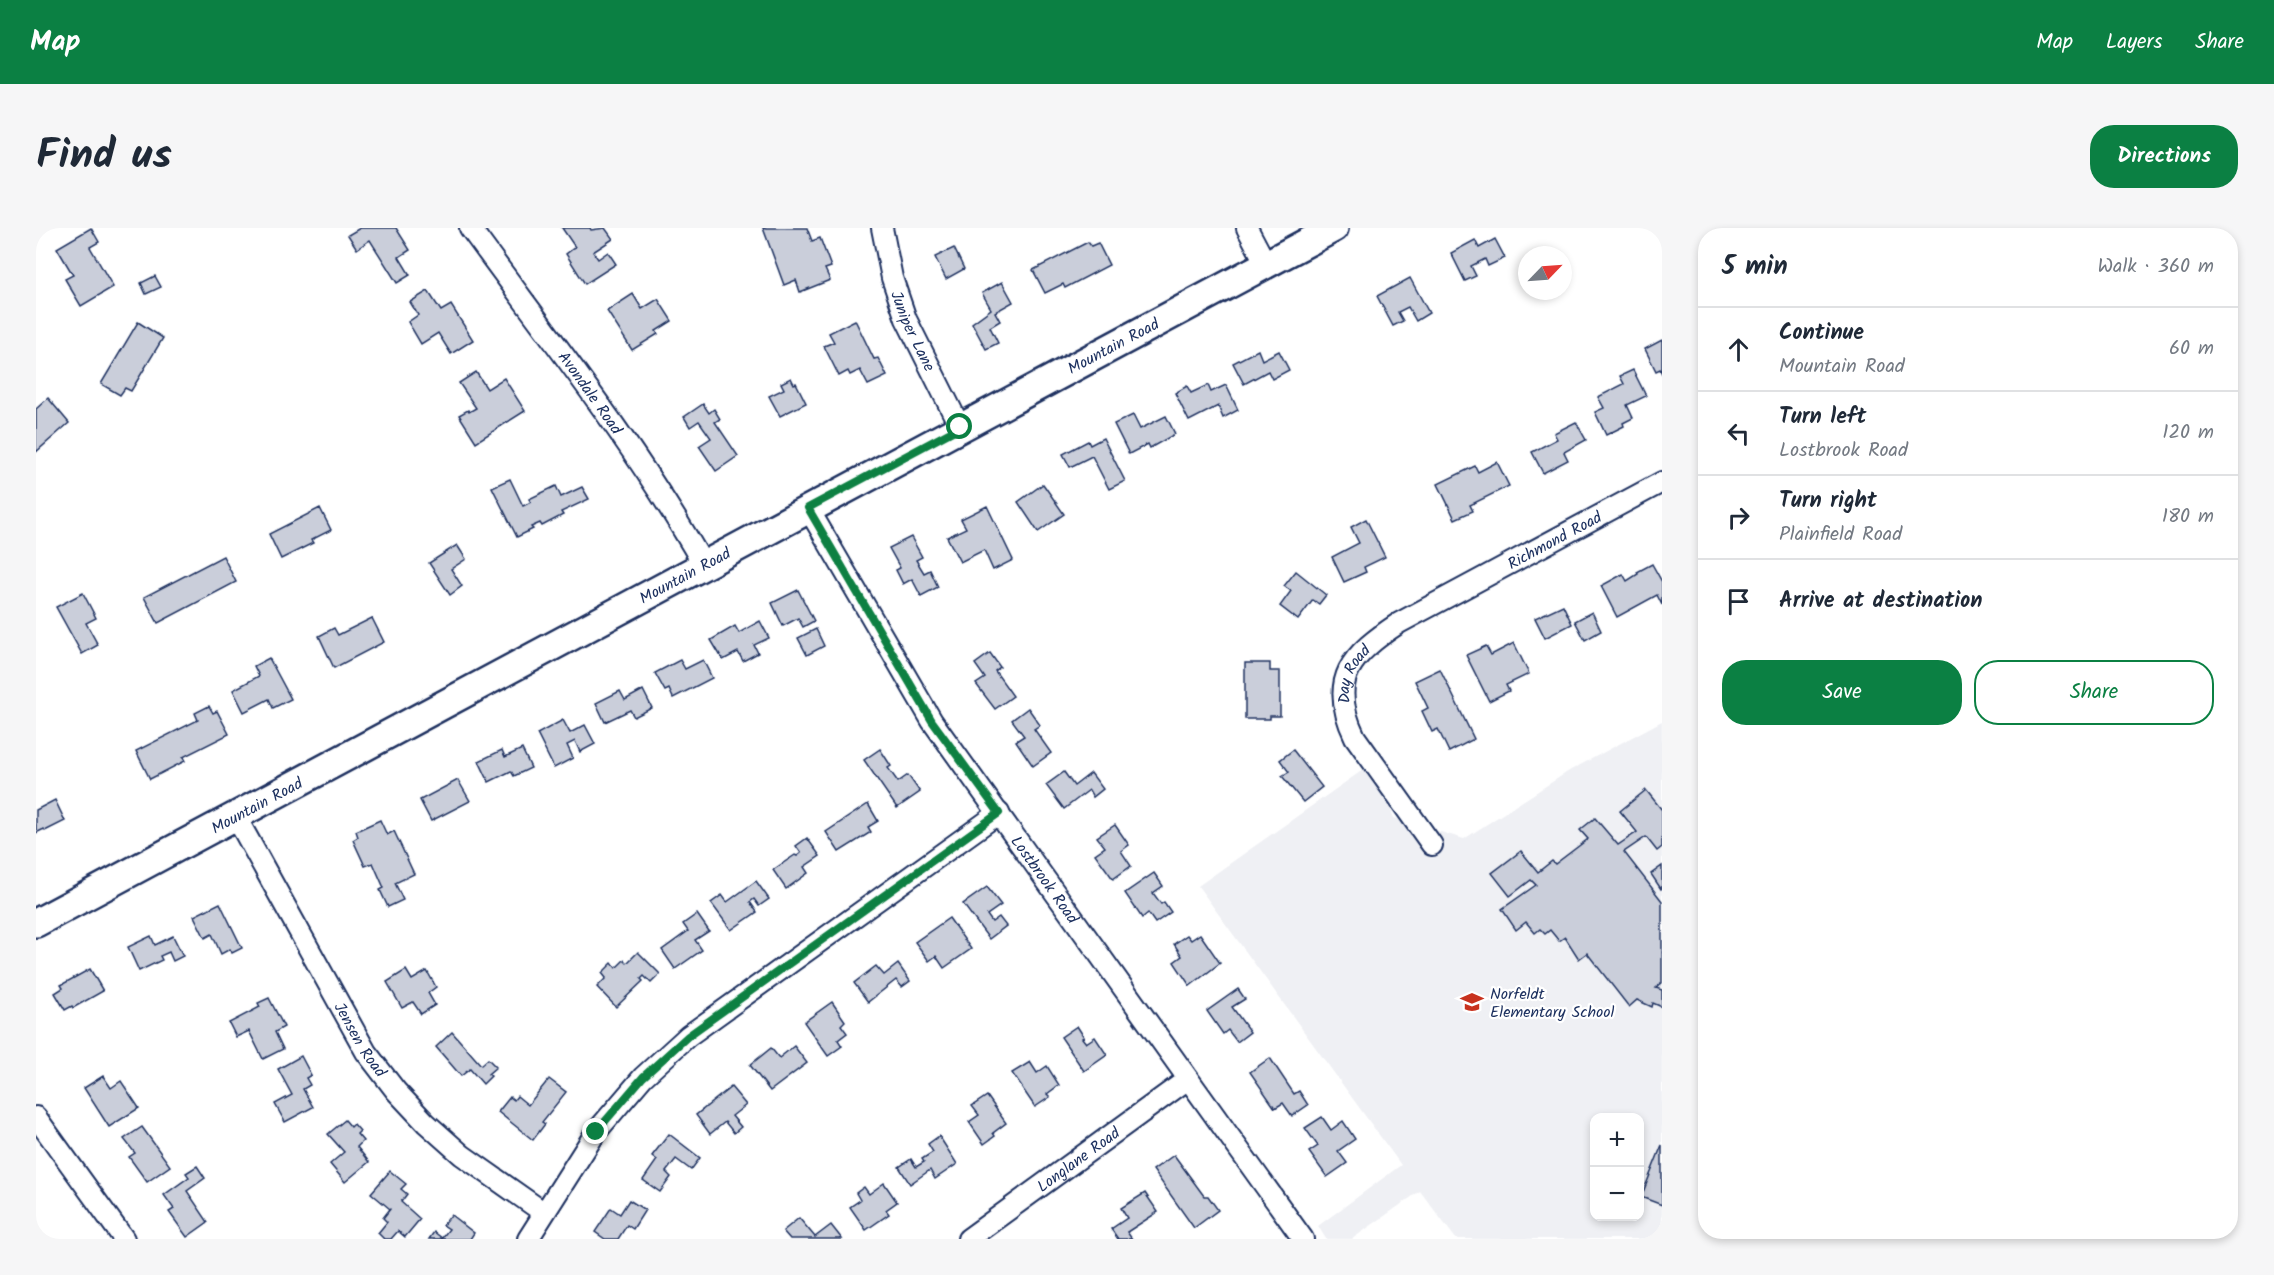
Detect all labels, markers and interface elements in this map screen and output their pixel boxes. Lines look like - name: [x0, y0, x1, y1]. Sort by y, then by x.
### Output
- text: Map: [30, 20, 81, 65]
- text: Map: [2036, 26, 2073, 59]
- text: Layers: [2106, 26, 2162, 59]
- text: Share: [2195, 26, 2244, 59]
- text: Find us: [36, 123, 172, 190]
- button: Directions: [2090, 125, 2238, 188]
- north arrow: [1518, 246, 1572, 300]
- text: 5 min: [1722, 246, 1788, 288]
- text: Walk · 360 m: [2097, 251, 2214, 283]
- street label: Juniper Lane: [883, 288, 941, 376]
- street label: Mountain Road: [1063, 312, 1165, 382]
- text: Continue: [1779, 316, 1864, 351]
- icon: ahead: [1722, 333, 1755, 366]
- text: 60 m: [2169, 333, 2214, 365]
- street label: Avondale Road: [551, 346, 629, 441]
- text: Mountain Road: [1779, 351, 1905, 383]
- text: Turn left: [1779, 400, 1866, 435]
- route start: [946, 413, 972, 439]
- icon: left: [1722, 417, 1755, 450]
- text: 120 m: [2162, 417, 2214, 449]
- text: Lostbrook Road: [1779, 435, 1908, 467]
- text: Turn right: [1779, 484, 1877, 519]
- icon: right: [1722, 501, 1755, 534]
- text: 180 m: [2162, 501, 2214, 533]
- street label: Richmond Road: [1503, 505, 1607, 577]
- text: Plainfield Road: [1779, 519, 1902, 551]
- street label: Mountain Road: [635, 541, 736, 611]
- text: Arrive at destination: [1779, 584, 1982, 619]
- icon: arrive: [1722, 585, 1755, 618]
- street label: Day Road: [1332, 638, 1377, 704]
- button: Save: [1722, 660, 1962, 725]
- button: Share: [1974, 660, 2214, 725]
- street label: Mountain Road: [207, 771, 308, 841]
- street label: Lostbrook Road: [1004, 831, 1085, 930]
- place label: Norfeldt Elementary School: [1490, 982, 1615, 1025]
- school or university icon: Norfeldt Elementary School: [1459, 989, 1485, 1015]
- street label: Jensen Road: [327, 998, 393, 1084]
- map controls: [1590, 1113, 1644, 1221]
- button: +: [1590, 1113, 1644, 1167]
- route end: [582, 1118, 608, 1144]
- street label: Longlane Road: [1032, 1121, 1127, 1199]
- button: −: [1590, 1167, 1644, 1221]

